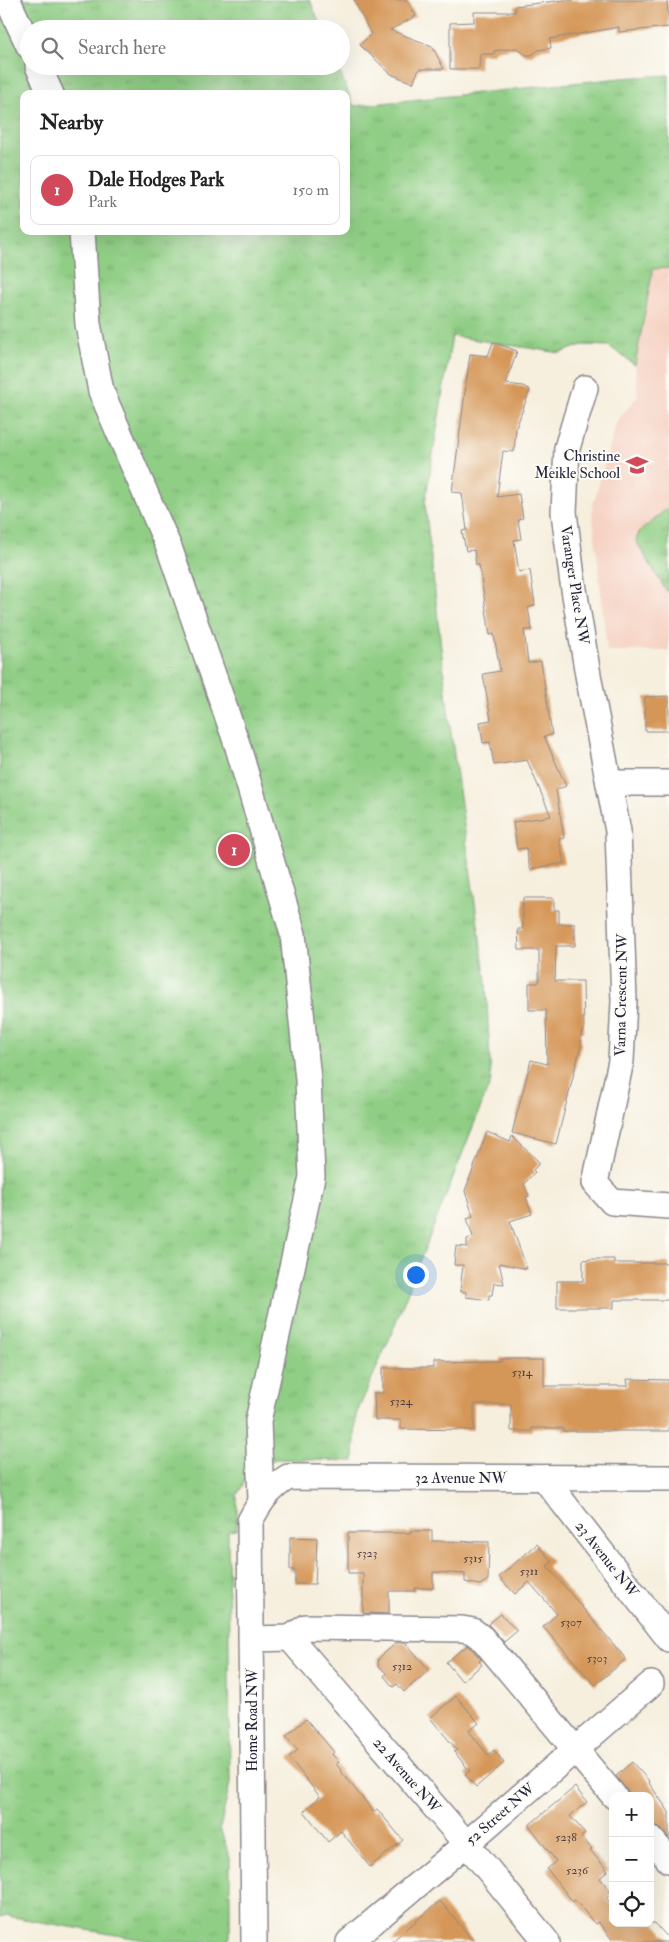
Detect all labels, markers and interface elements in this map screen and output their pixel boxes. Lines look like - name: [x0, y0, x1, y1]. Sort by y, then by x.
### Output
- search box: [20, 20, 350, 75]
- icon: search: [38, 34, 66, 62]
- text: Search here: [78, 36, 166, 60]
- text: Nearby: [40, 109, 103, 136]
- text: Dale Hodges Park: [88, 168, 224, 192]
- text: 1: [54, 180, 60, 200]
- text: 150 m: [292, 180, 329, 200]
- text: Park: [88, 192, 117, 212]
- place label: Christine Meikle School: [535, 447, 620, 483]
- school or university icon: Christine Meikle School: [624, 452, 650, 478]
- street label: Varanger Place NW: [556, 524, 593, 647]
- pin: 1: [218, 831, 250, 869]
- street label: Varna Crescent NW: [611, 933, 632, 1056]
- your location: [403, 1262, 429, 1288]
- house number: 5314: [512, 1365, 533, 1380]
- house number: 5324: [390, 1394, 413, 1409]
- street label: 32 Avenue NW: [415, 1469, 508, 1488]
- street label: 23 Avenue NW: [571, 1517, 643, 1602]
- house number: 5323: [357, 1546, 377, 1561]
- house number: 5315: [463, 1551, 483, 1566]
- house number: 5311: [520, 1564, 538, 1579]
- house number: 5307: [560, 1615, 582, 1630]
- house number: 5303: [587, 1651, 607, 1666]
- house number: 5312: [392, 1659, 412, 1674]
- street label: Home Road NW: [243, 1668, 262, 1772]
- street label: 22 Avenue NW: [369, 1734, 445, 1817]
- street label: 52 Street NW: [462, 1779, 539, 1850]
- map controls: [609, 1792, 654, 1927]
- button: +: [609, 1792, 654, 1837]
- house number: 5238: [555, 1830, 577, 1845]
- button: −: [609, 1837, 654, 1882]
- house number: 5236: [566, 1863, 589, 1878]
- button: locate: [609, 1882, 654, 1927]

